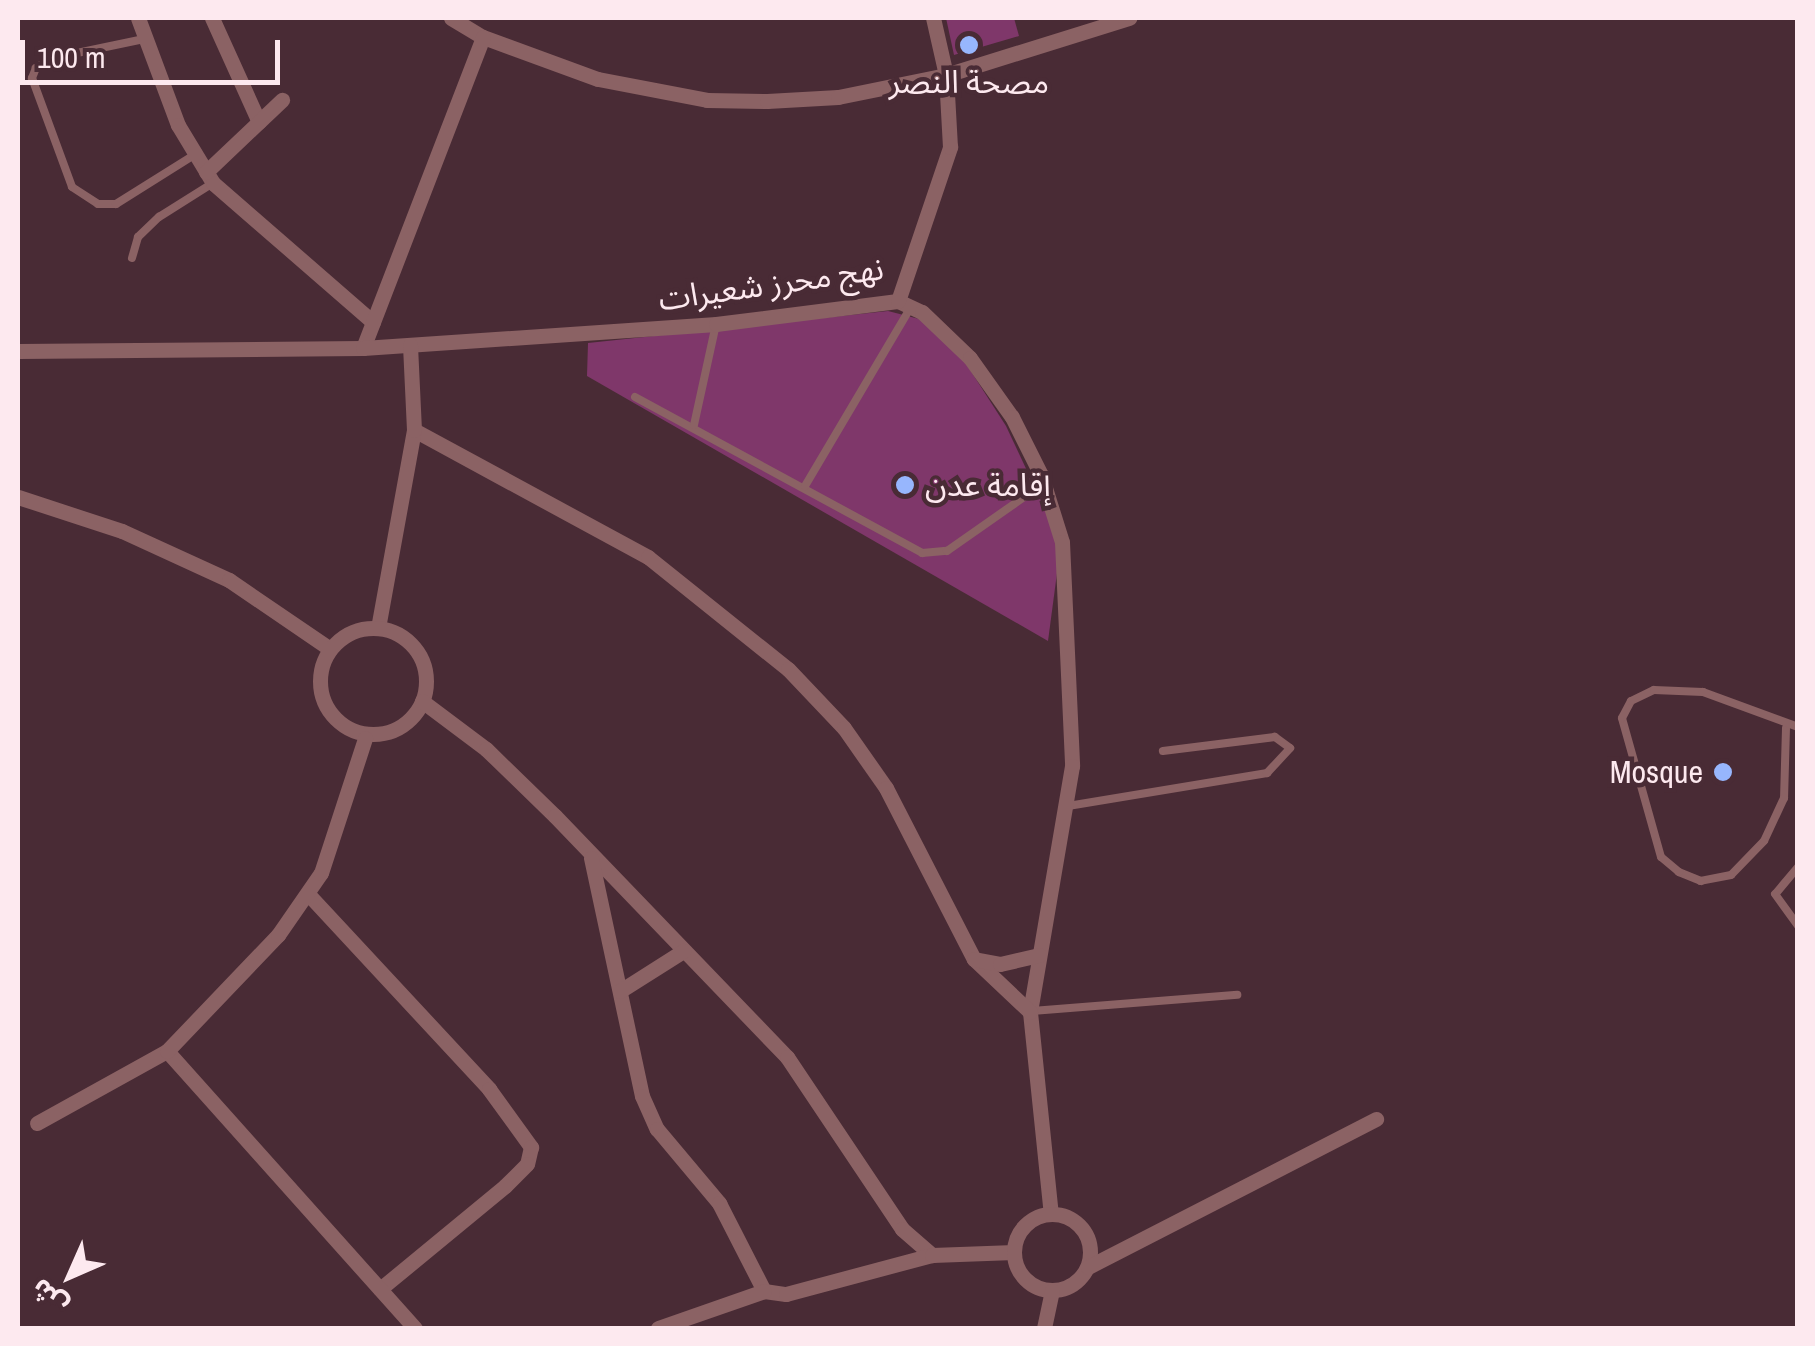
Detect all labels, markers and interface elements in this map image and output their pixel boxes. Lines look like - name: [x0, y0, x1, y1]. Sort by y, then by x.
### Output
- scale bar: [25, 20, 285, 82]
- marker: مصحة النصر: [956, 32, 982, 58]
- text: 100 m: [37, 37, 105, 77]
- place label: مصحة النصر: [889, 63, 1049, 101]
- street label: نهج محرز شعيرات: [656, 249, 886, 319]
- place label: إقامة عدن: [925, 466, 1051, 504]
- marker: إقامة عدن: [894, 474, 916, 496]
- place label: Mosque: [1610, 753, 1703, 791]
- marker: Mosque: [1712, 761, 1734, 783]
- north arrow: [20, 1226, 120, 1326]
- text: ش: [22, 1270, 76, 1324]

